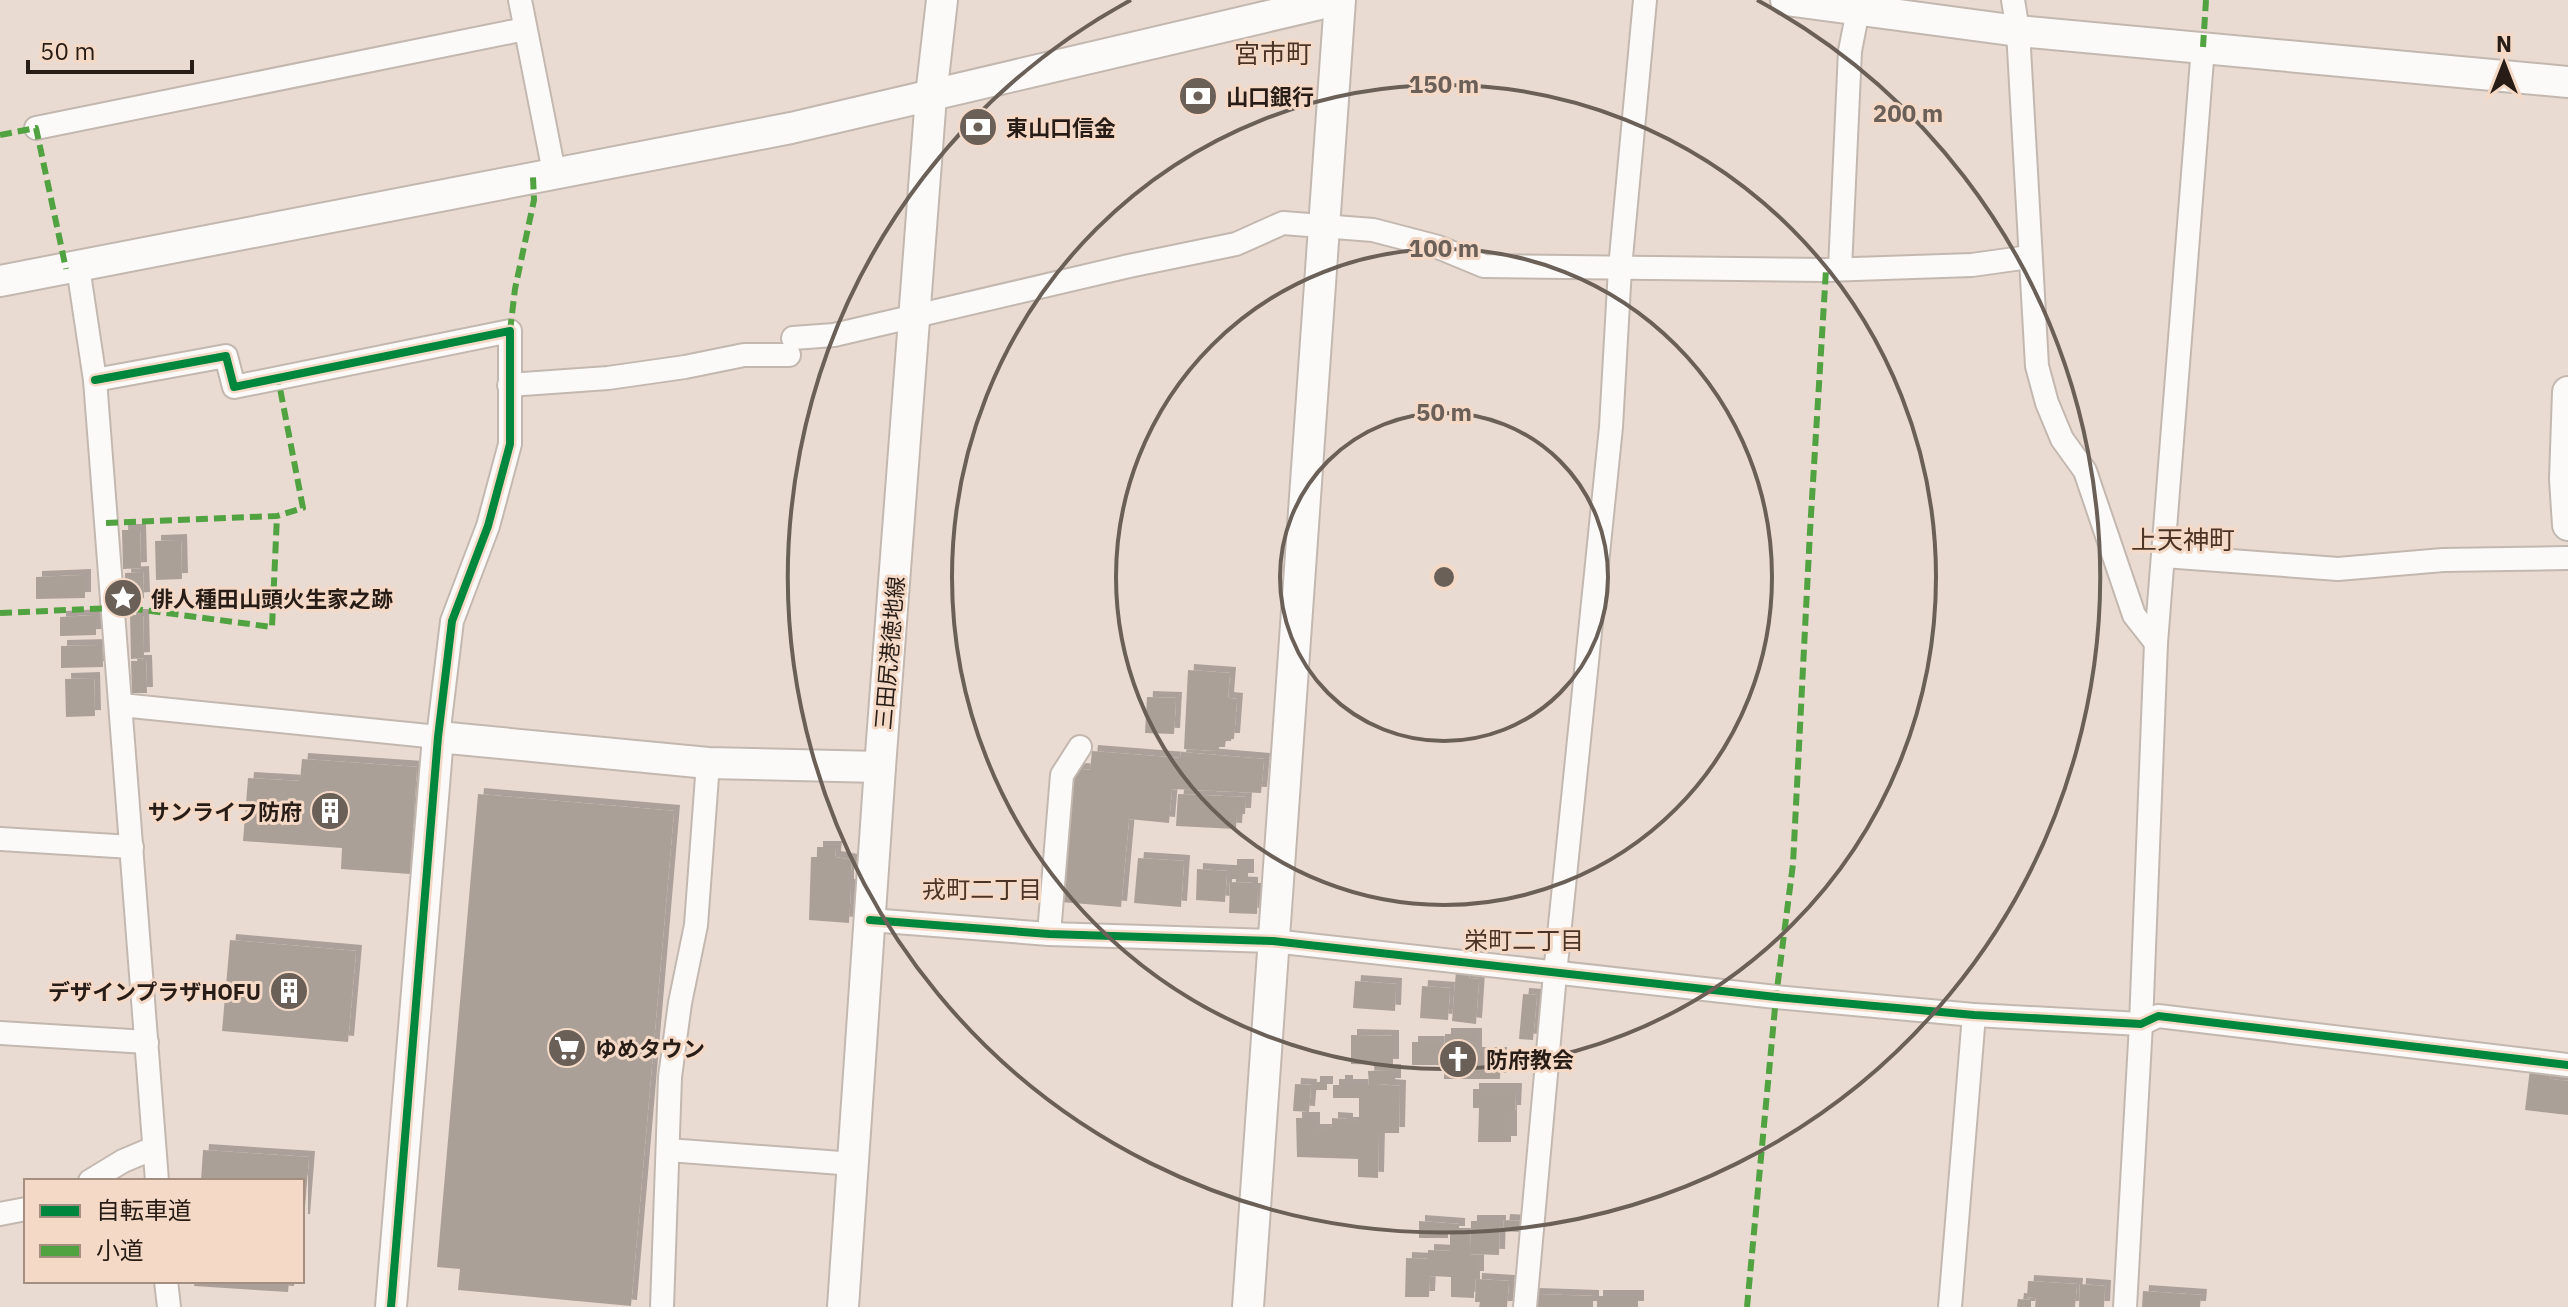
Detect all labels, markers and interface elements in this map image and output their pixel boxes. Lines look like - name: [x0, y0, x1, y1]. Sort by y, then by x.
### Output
- scale bar: [28, 24, 192, 74]
- north arrow: [2464, 24, 2544, 104]
- text: N: [2496, 29, 2512, 58]
- text: 50 m: [40, 35, 95, 67]
- district label: 宮市町: [1234, 36, 1312, 70]
- text: 150 m: [1409, 68, 1479, 100]
- bank icon: 山口銀行: [1177, 75, 1219, 117]
- place label: 山口銀行: [1226, 82, 1314, 111]
- text: 200 m: [1873, 97, 1943, 129]
- bank icon: 東山口信金: [957, 106, 999, 148]
- place label: 東山口信金: [1006, 113, 1116, 142]
- text: 100 m: [1409, 232, 1479, 264]
- text: 50 m: [1416, 396, 1472, 428]
- district label: 上天神町: [2131, 522, 2235, 556]
- centre of rings: [1430, 563, 1458, 591]
- street label: 三田尻港徳地線: [868, 575, 910, 731]
- place icon: 俳人種田山頭火生家之跡: [102, 577, 144, 619]
- place label: 俳人種田山頭火生家之跡: [151, 584, 393, 613]
- building icon: サンライフ防府: [309, 790, 351, 832]
- place label: サンライフ防府: [148, 797, 302, 826]
- district label: 戎町二丁目: [922, 873, 1042, 905]
- district label: 栄町二丁目: [1464, 924, 1584, 956]
- building icon: デザインプラザHOFU: [268, 970, 310, 1012]
- place label: デザインプラザHOFU: [48, 977, 261, 1006]
- supermarket icon: ゆめタウン: [546, 1027, 588, 1069]
- place label: ゆめタウン: [595, 1034, 705, 1063]
- church icon: 防府教会: [1437, 1038, 1479, 1080]
- place label: 防府教会: [1486, 1045, 1574, 1074]
- legend: [24, 1179, 304, 1283]
- text: 自転車道: [96, 1194, 192, 1226]
- text: 小道: [96, 1234, 144, 1266]

